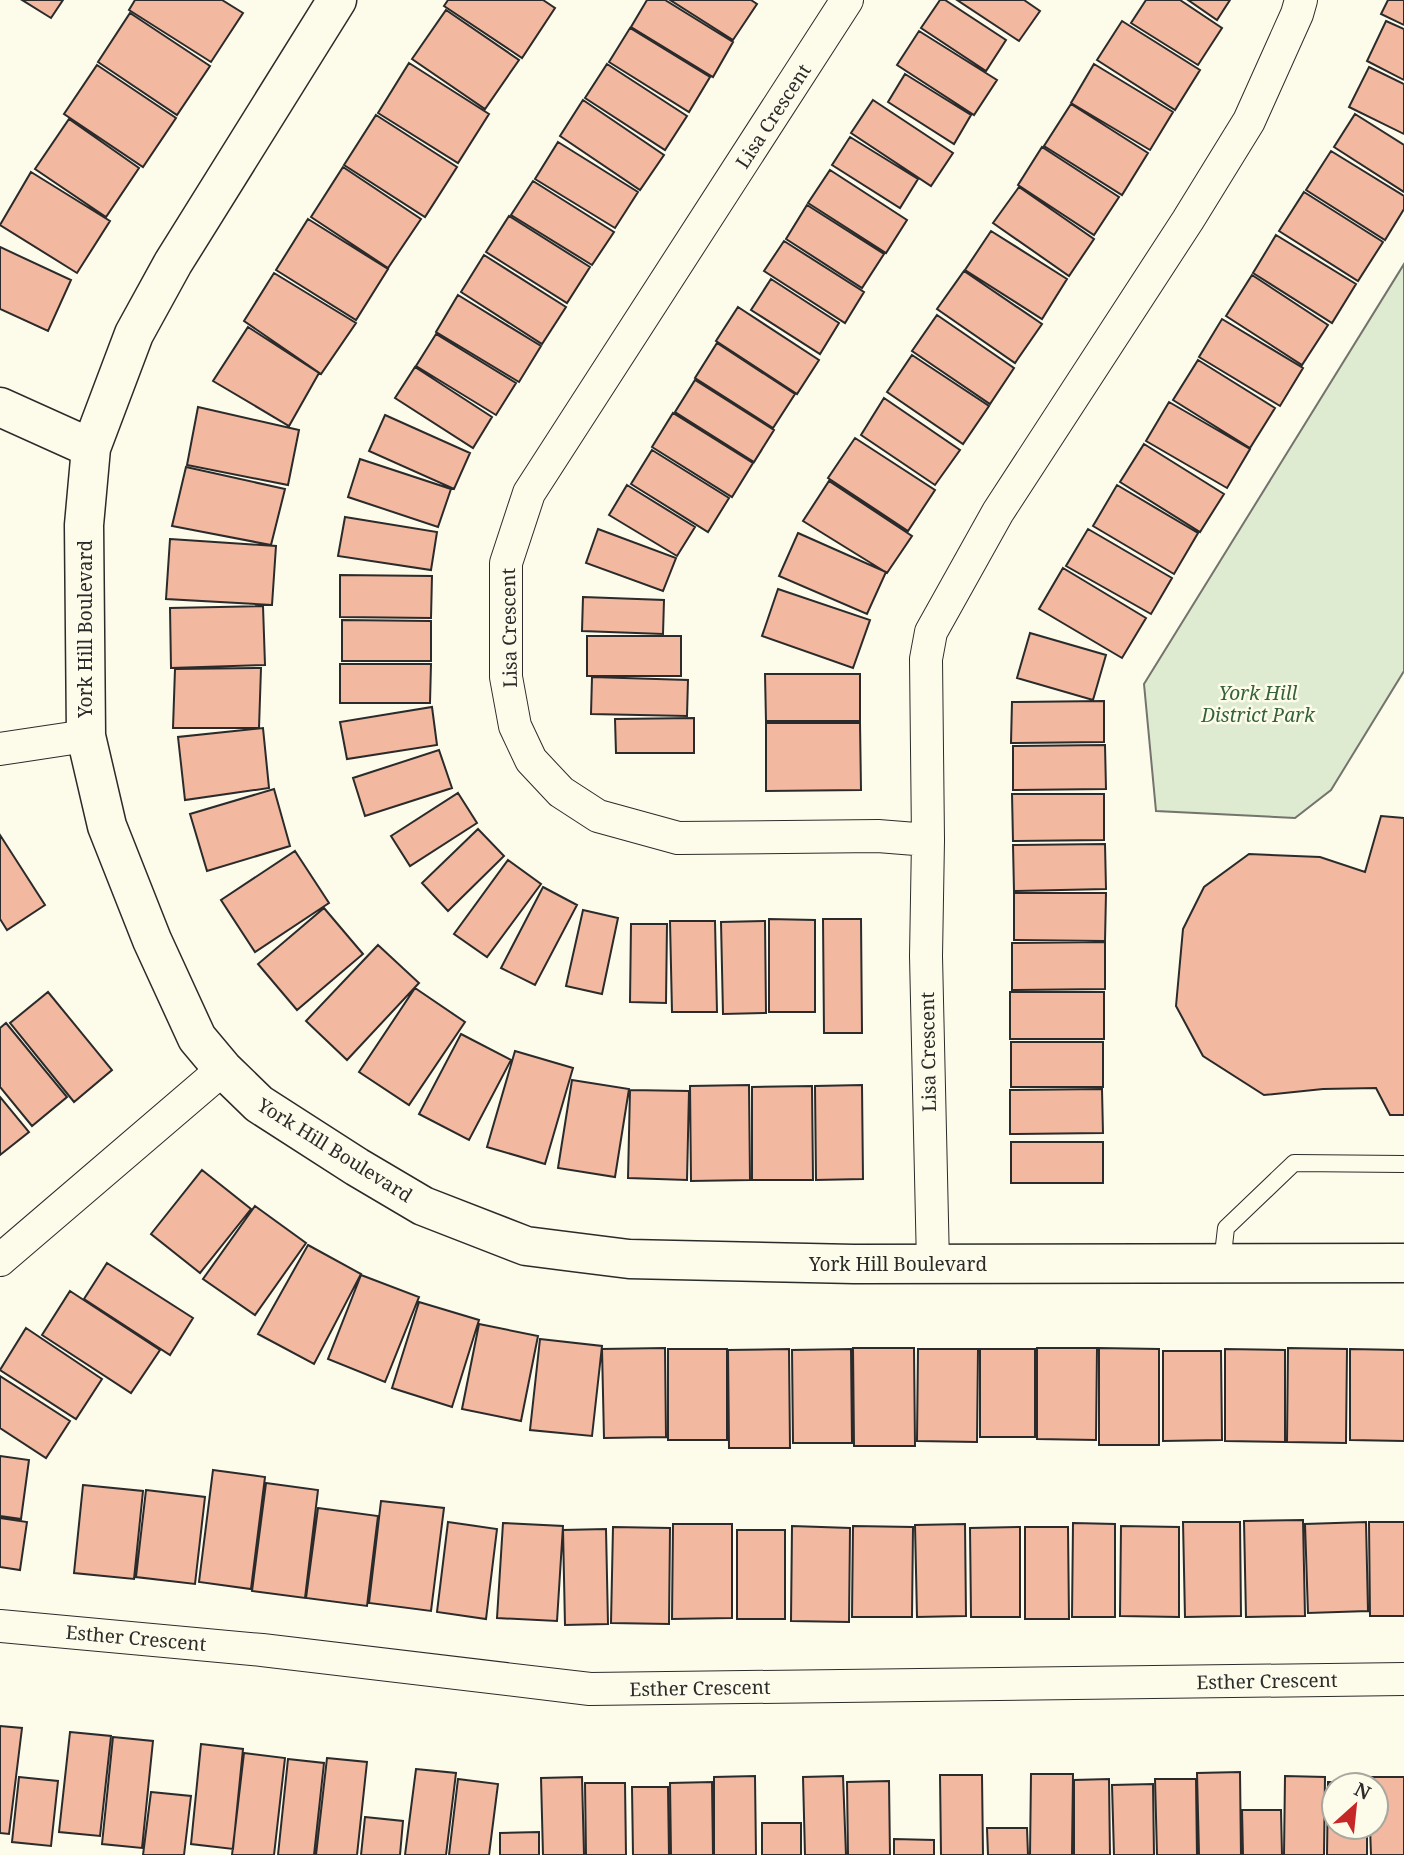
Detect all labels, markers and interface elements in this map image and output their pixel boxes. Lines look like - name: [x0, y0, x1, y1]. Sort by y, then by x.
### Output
- street label: Lisa Crescent: [729, 58, 817, 173]
- street label: York Hill Boulevard: [72, 540, 98, 719]
- street label: Lisa Crescent: [495, 568, 523, 688]
- park label: York Hill District Park: [1200, 680, 1316, 728]
- street label: Lisa Crescent: [914, 992, 942, 1112]
- street label: York Hill Boulevard: [252, 1091, 418, 1208]
- street label: York Hill Boulevard: [808, 1251, 987, 1277]
- street label: Esther Crescent: [65, 1619, 208, 1657]
- street label: Esther Crescent: [1196, 1667, 1338, 1695]
- street label: Esther Crescent: [629, 1674, 771, 1702]
- north arrow: [1320, 1771, 1390, 1841]
- text: N: [1350, 1776, 1375, 1806]

